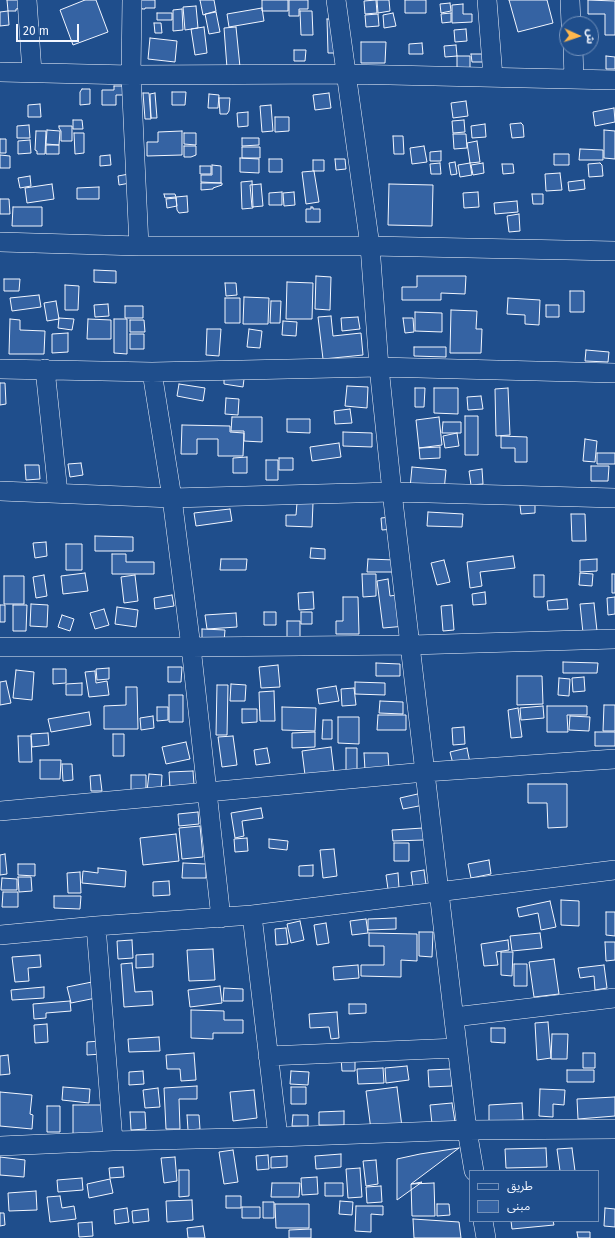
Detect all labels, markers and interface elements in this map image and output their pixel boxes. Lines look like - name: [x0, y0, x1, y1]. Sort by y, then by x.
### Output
- scale bar: [18, 16, 81, 42]
- north arrow: [559, 16, 599, 56]
- text: 20 m: [23, 24, 49, 38]
- text: ش: [584, 29, 597, 44]
- legend: [469, 1170, 599, 1222]
- text: طريق: [507, 1179, 533, 1193]
- text: مبنى: [507, 1199, 530, 1213]

